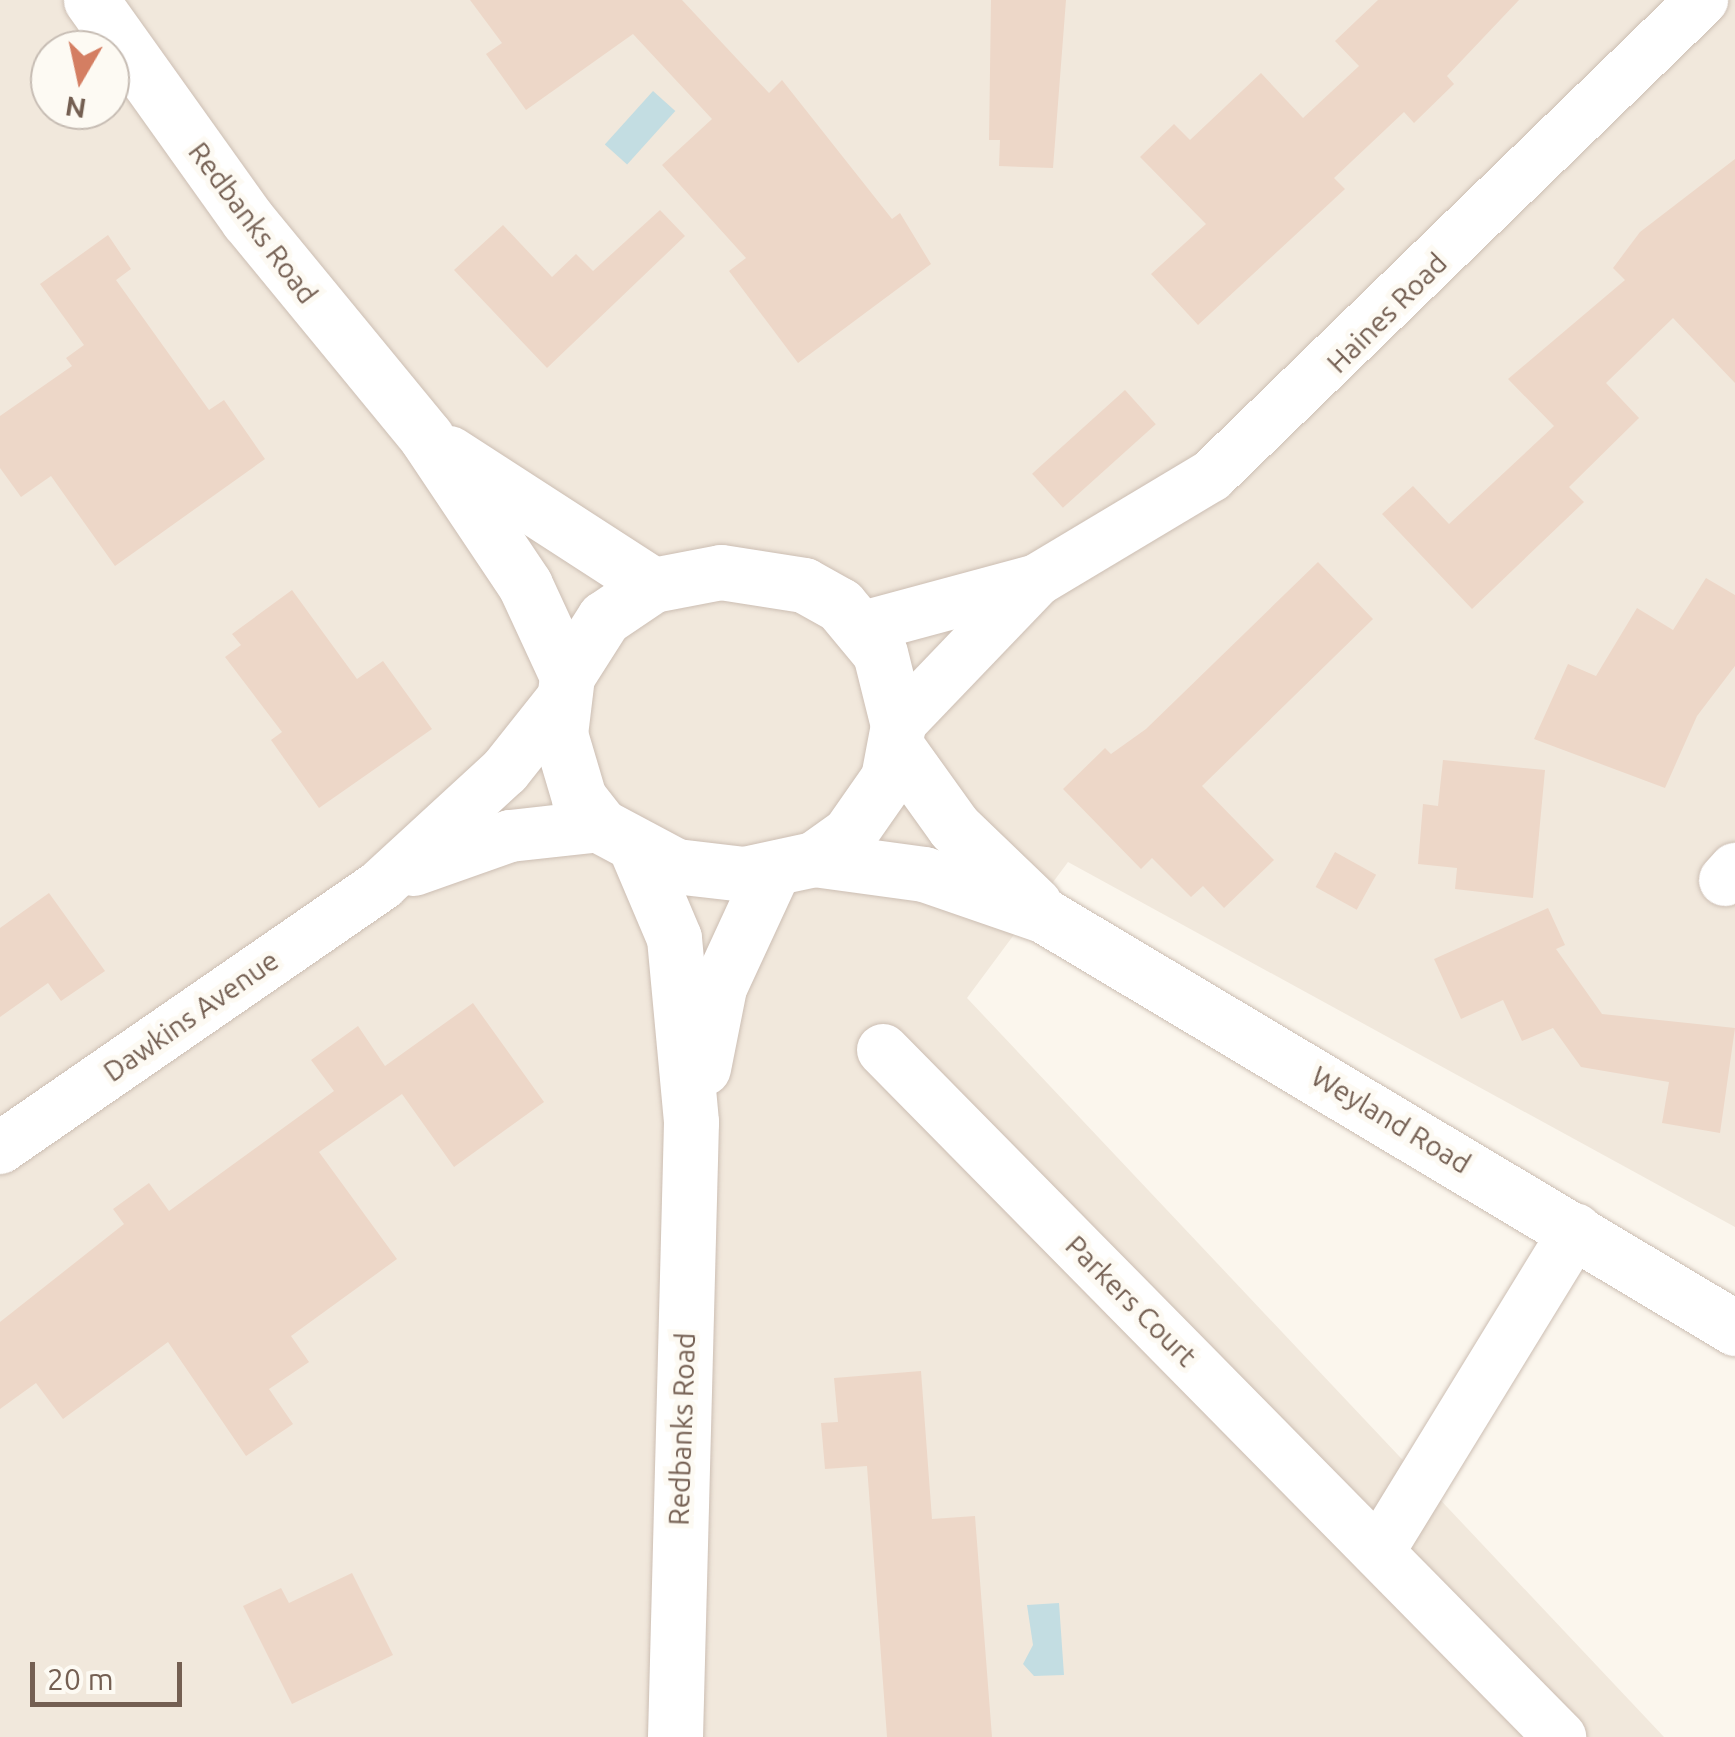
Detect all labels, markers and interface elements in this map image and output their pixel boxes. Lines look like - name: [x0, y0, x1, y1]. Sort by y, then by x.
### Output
- north arrow: [30, 30, 130, 130]
- text: N: [63, 91, 88, 125]
- street label: Redbanks Road: [181, 136, 325, 310]
- street label: Haines Road: [1320, 246, 1454, 380]
- street label: Dawkins Avenue: [97, 943, 285, 1089]
- street label: Weyland Road: [1305, 1059, 1477, 1181]
- street label: Parkers Court: [1059, 1229, 1203, 1373]
- street label: Redbanks Road: [662, 1332, 702, 1526]
- scale bar: [35, 1642, 188, 1704]
- text: 20 m: [47, 1662, 114, 1696]

